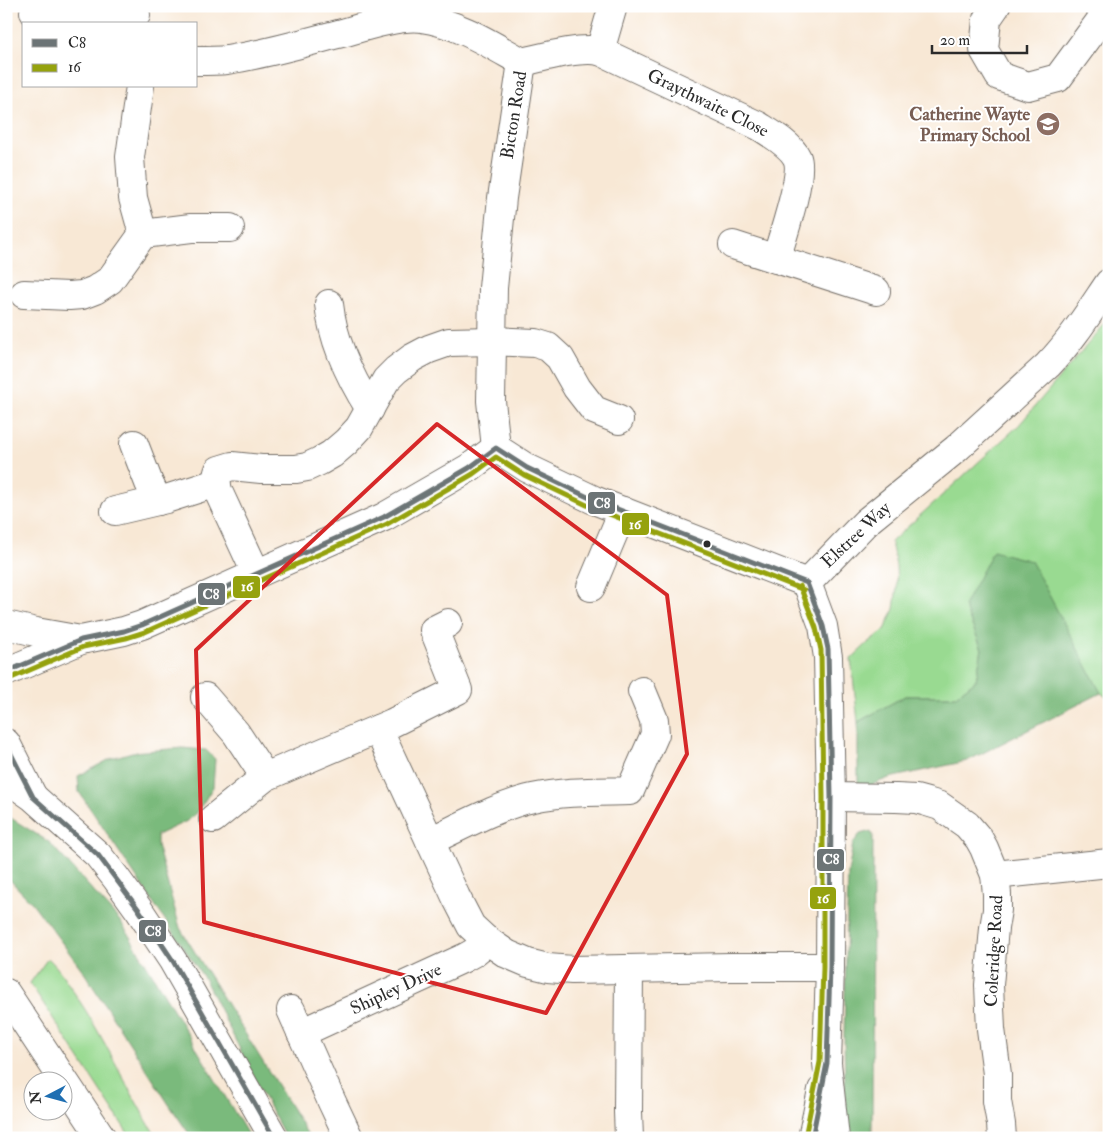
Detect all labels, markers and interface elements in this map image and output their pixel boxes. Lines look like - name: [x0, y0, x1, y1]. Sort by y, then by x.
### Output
- legend: [22, 22, 198, 88]
- scale bar: [932, 22, 1028, 54]
- text: 20 m: [940, 31, 970, 50]
- text: C8: [68, 34, 86, 53]
- text: 16: [68, 58, 82, 77]
- street label: Graythwaite Close: [643, 64, 773, 143]
- street label: Bicton Road: [496, 69, 532, 161]
- place label: Catherine Wayte Primary School: [909, 103, 1030, 147]
- school or university icon: Catherine Wayte Primary School: [1035, 111, 1061, 137]
- line badge: C8: [587, 491, 616, 515]
- text: C8: [594, 495, 611, 512]
- street label: Elstree Way: [816, 496, 896, 573]
- line badge: 16: [621, 512, 650, 536]
- text: 16: [629, 516, 642, 533]
- unlabelled marker: [702, 539, 712, 549]
- line badge: 16: [232, 575, 261, 599]
- text: 16: [241, 578, 254, 595]
- line badge: C8: [197, 582, 226, 606]
- text: C8: [203, 586, 220, 603]
- line badge: C8: [816, 848, 845, 872]
- text: C8: [823, 851, 840, 868]
- line badge: 16: [809, 886, 837, 910]
- text: 16: [817, 890, 830, 907]
- street label: Coleridge Road: [980, 894, 1008, 1007]
- line badge: C8: [138, 919, 167, 943]
- text: C8: [145, 923, 162, 940]
- street label: Shipley Drive: [347, 958, 446, 1020]
- north arrow: [22, 1072, 72, 1122]
- text: N: [26, 1090, 45, 1105]

